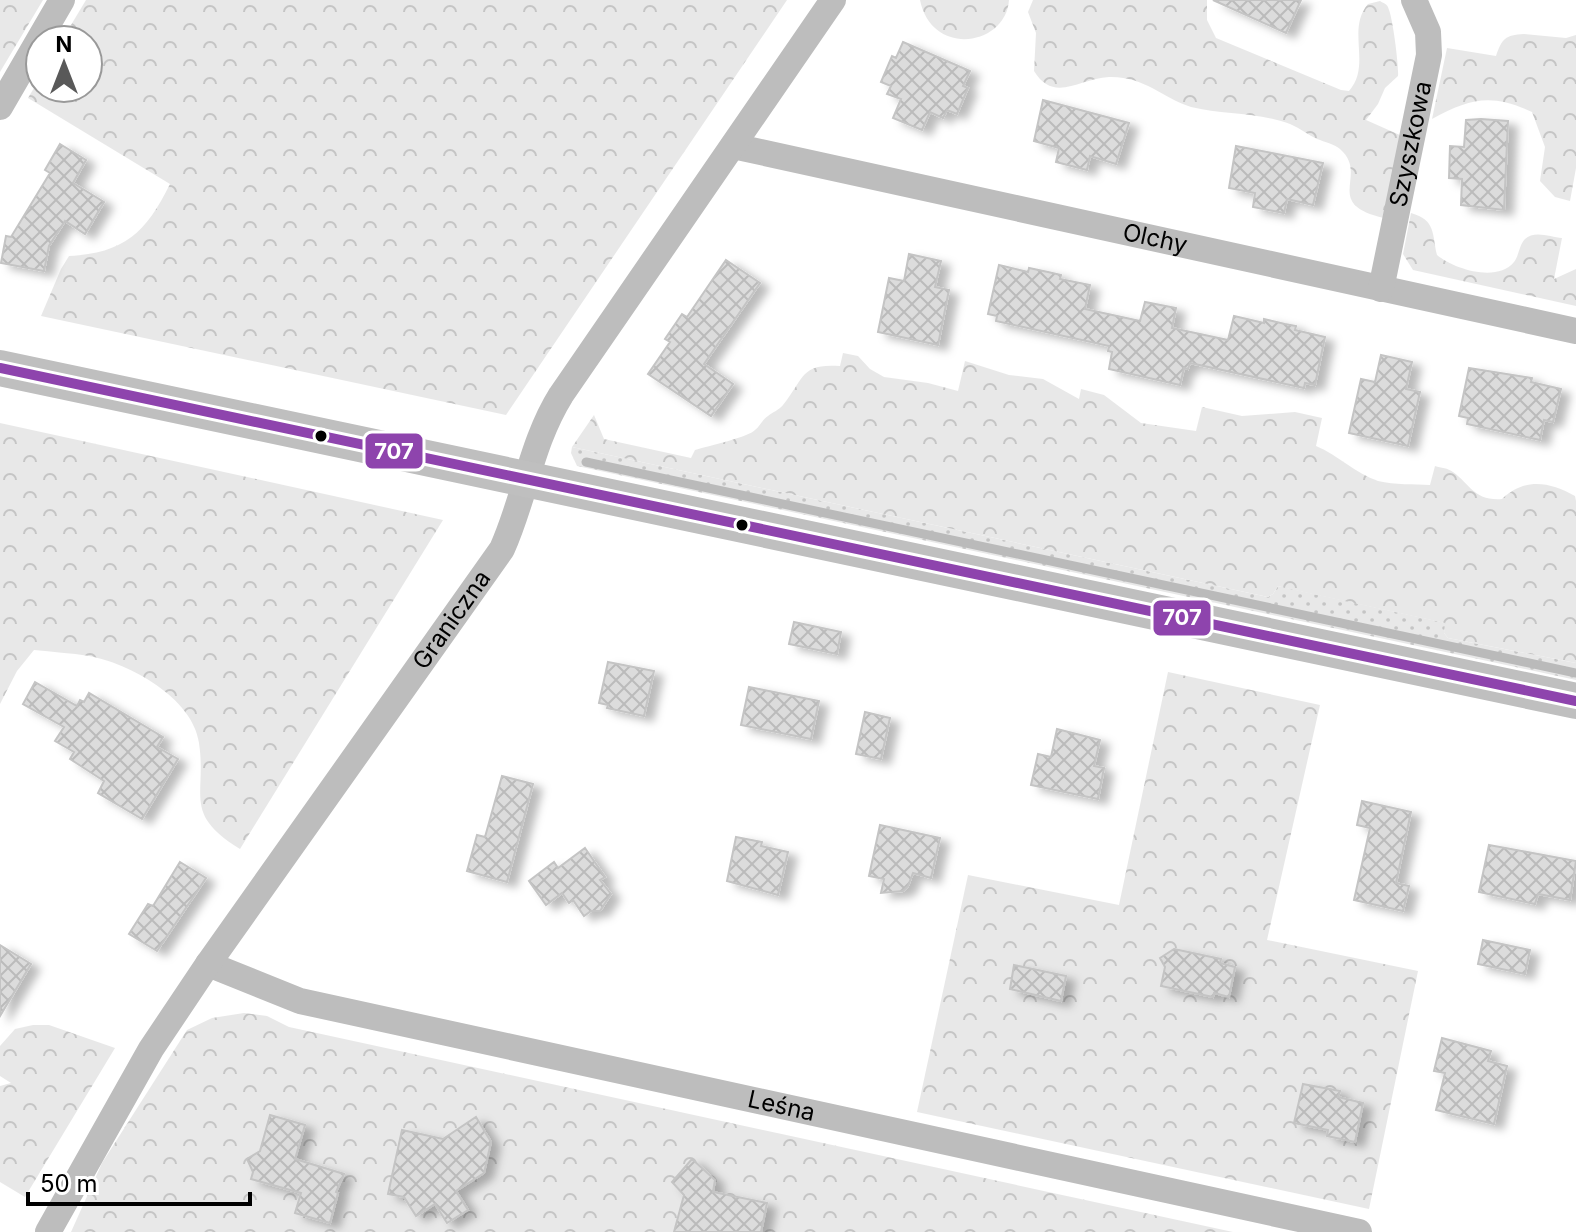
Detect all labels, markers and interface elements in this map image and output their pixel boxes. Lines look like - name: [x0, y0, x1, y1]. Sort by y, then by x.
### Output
- north arrow: [24, 24, 104, 104]
- text: N: [56, 31, 72, 57]
- street label: Szyszkowa: [1383, 78, 1437, 209]
- street label: Olchy: [1120, 217, 1190, 259]
- unlabelled marker: [313, 428, 329, 444]
- line badge: 707: [364, 432, 424, 470]
- text: 707: [374, 438, 414, 464]
- unlabelled marker: [734, 517, 750, 533]
- street label: Graniczna: [406, 564, 496, 675]
- line badge: 707: [1152, 599, 1212, 637]
- text: 707: [1162, 604, 1202, 630]
- street label: Leśna: [745, 1084, 818, 1127]
- scale bar: [28, 1156, 250, 1206]
- text: 50 m: [40, 1169, 98, 1198]

